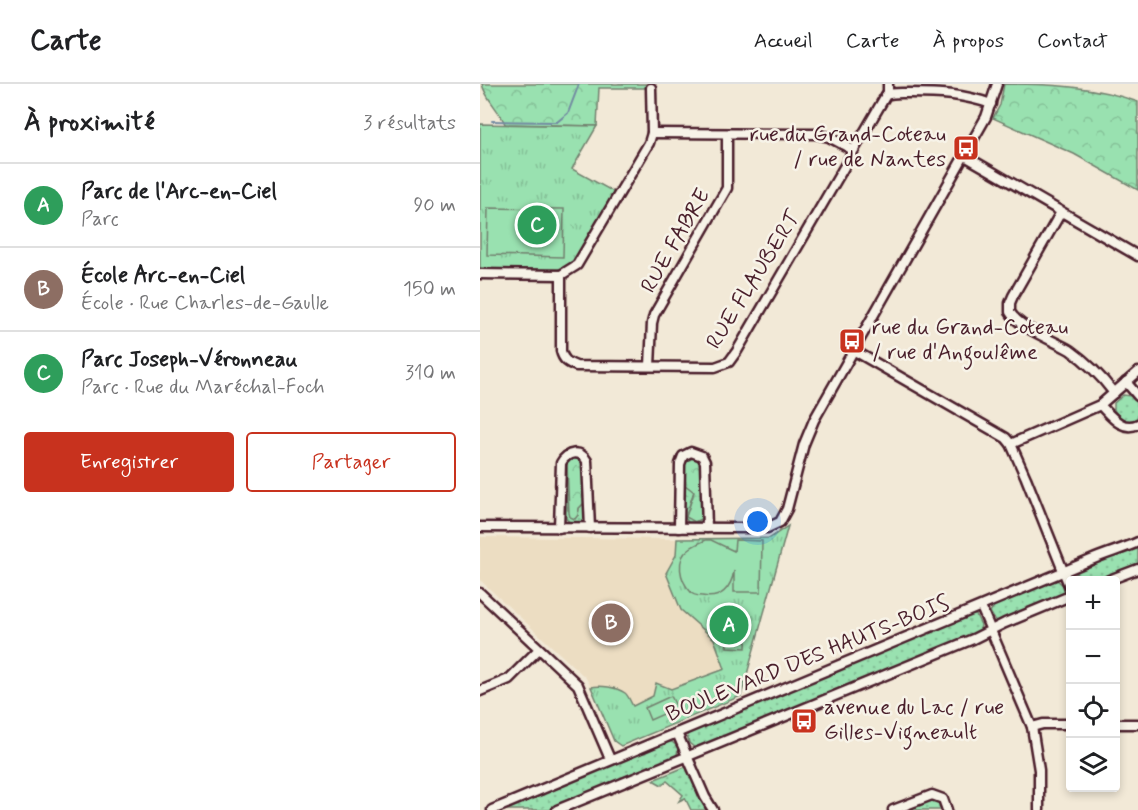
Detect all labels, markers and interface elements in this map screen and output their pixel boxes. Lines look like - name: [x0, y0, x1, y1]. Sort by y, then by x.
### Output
- text: Carte: [30, 23, 102, 60]
- text: Accueil: [754, 27, 813, 55]
- text: Carte: [846, 27, 900, 55]
- text: À propos: [933, 27, 1004, 55]
- text: Contact: [1037, 27, 1108, 55]
- text: À proximité: [24, 106, 155, 140]
- text: 3 résultats: [363, 110, 456, 137]
- place label: rue du Grand-Coteau / rue de Nantes: [750, 121, 946, 174]
- bus stop icon: rue du Grand-Coteau / rue de Nantes: [951, 133, 981, 163]
- text: Parc de l'Arc-en-Ciel: [81, 178, 277, 206]
- street label: RUE FABRE: [635, 184, 717, 298]
- text: A: [37, 192, 50, 219]
- text: 90 m: [413, 192, 456, 219]
- pin: C: [518, 202, 556, 248]
- street label: RUE FLAUBERT: [700, 205, 808, 355]
- text: Parc: [81, 206, 119, 233]
- text: École Arc-en-Ciel: [81, 262, 245, 290]
- text: B: [37, 276, 50, 303]
- text: 150 m: [403, 276, 456, 303]
- text: École · Rue Charles-de-Gaulle: [81, 290, 329, 317]
- place label: rue du Grand-Coteau / rue d'Angoulême: [872, 314, 1068, 370]
- bus stop icon: rue du Grand-Coteau / rue d'Angoulême: [837, 326, 867, 356]
- text: Parc Joseph-Véronneau: [81, 346, 298, 374]
- text: C: [36, 360, 51, 387]
- text: 310 m: [405, 360, 456, 387]
- text: Parc · Rue du Maréchal-Foch: [81, 374, 325, 401]
- button: Enregistrer: [24, 432, 234, 492]
- button: Partager: [246, 432, 456, 492]
- your location: [743, 507, 772, 536]
- map controls: [1066, 576, 1120, 792]
- button: +: [1066, 576, 1120, 630]
- street label: BOULEVARD DES HAUTS-BOIS: [661, 589, 955, 729]
- pin: B: [592, 600, 630, 646]
- pin: A: [710, 602, 748, 648]
- button: −: [1066, 630, 1120, 684]
- button: locate: [1066, 684, 1120, 738]
- place label: avenue du Lac / rue Gilles-Vigneault: [824, 694, 1004, 750]
- bus stop icon: avenue du Lac / rue Gilles-Vigneault: [789, 706, 819, 736]
- button: layers: [1066, 738, 1120, 792]

